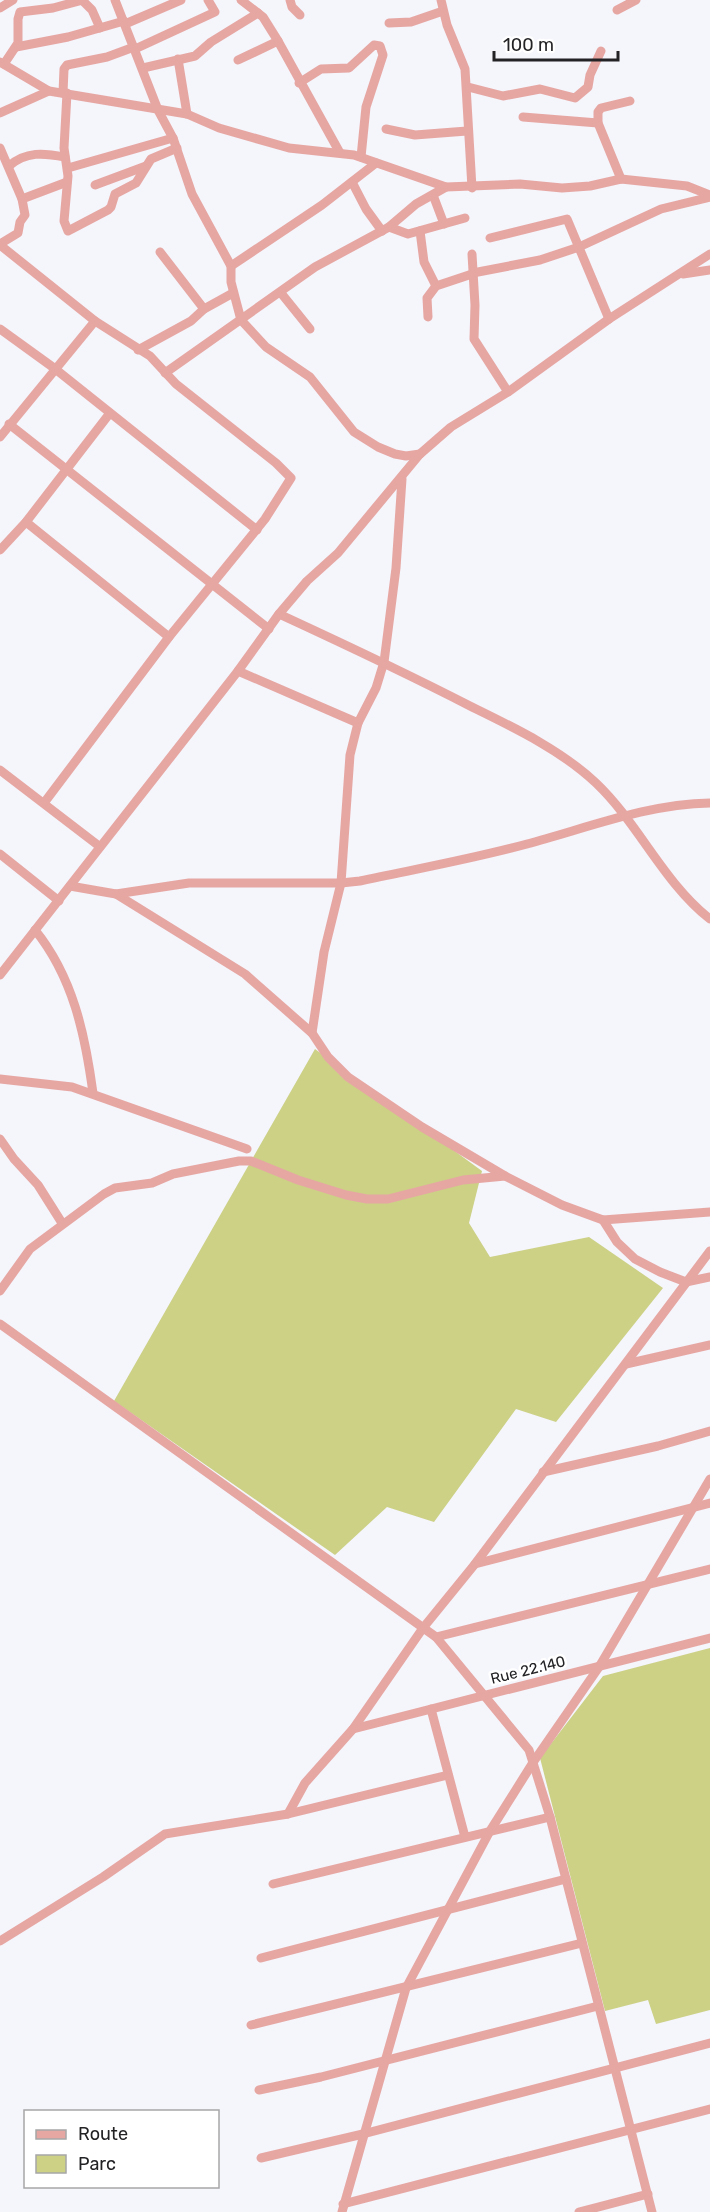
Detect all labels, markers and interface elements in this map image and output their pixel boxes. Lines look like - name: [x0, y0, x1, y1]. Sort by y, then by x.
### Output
- scale bar: [494, 24, 618, 62]
- text: 100 m: [503, 34, 554, 56]
- street label: Rue 22.140: [489, 1652, 567, 1688]
- legend: [24, 2110, 219, 2188]
- text: Route: [78, 2123, 128, 2145]
- text: Parc: [78, 2153, 116, 2175]

